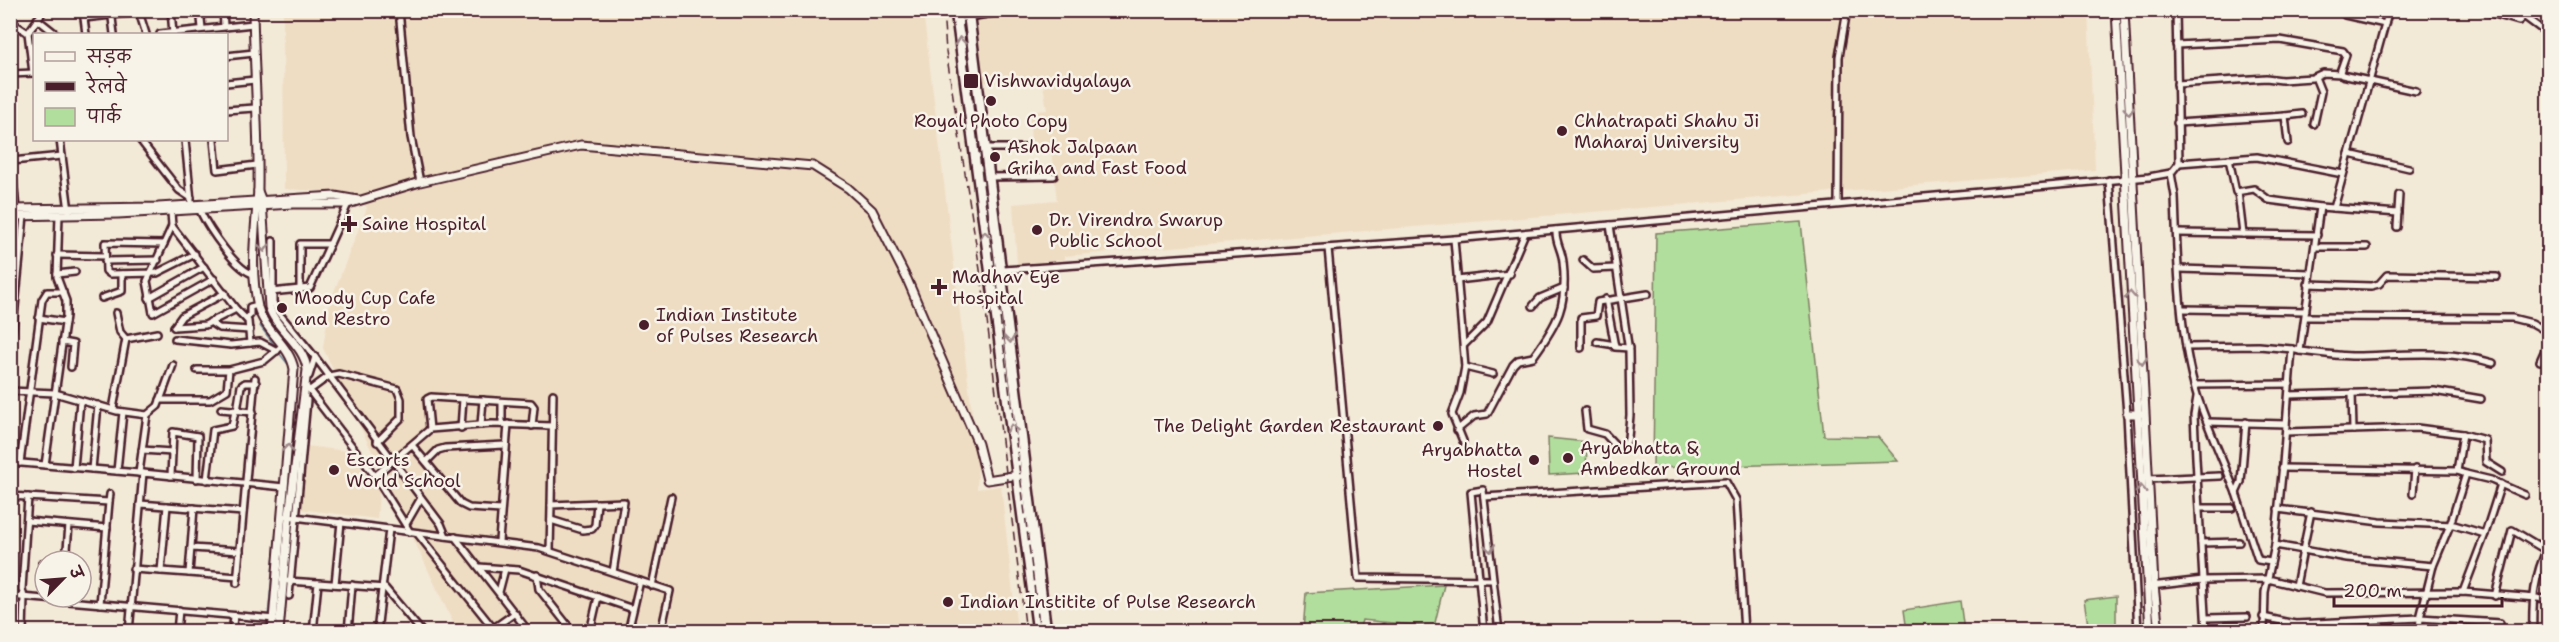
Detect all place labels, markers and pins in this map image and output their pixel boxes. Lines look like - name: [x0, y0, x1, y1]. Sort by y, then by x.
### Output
- place label: Vishwavidyalaya: [984, 69, 1131, 93]
- marker: Vishwavidyalaya: [962, 72, 980, 90]
- marker: Royal Photo Copy: [984, 94, 998, 108]
- place label: Royal Photo Copy: [914, 109, 1068, 133]
- place label: Chhatrapati Shahu Ji Maharaj University: [1574, 109, 1759, 154]
- marker: Chhatrapati Shahu Ji Maharaj University: [1555, 124, 1569, 138]
- place label: Ashok Jalpaan Griha and Fast Food: [1007, 135, 1187, 180]
- marker: Ashok Jalpaan Griha and Fast Food: [988, 150, 1002, 164]
- place label: Dr. Virendra Swarup Public School: [1049, 208, 1223, 253]
- place label: Saine Hospital: [362, 212, 487, 236]
- marker: Saine Hospital: [340, 215, 358, 233]
- marker: Dr. Virendra Swarup Public School: [1030, 223, 1044, 237]
- place label: Madhav Eye Hospital: [952, 265, 1060, 310]
- marker: Madhav Eye Hospital: [930, 278, 948, 296]
- place label: Moody Cup Cafe and Restro: [294, 286, 436, 331]
- marker: Moody Cup Cafe and Restro: [275, 301, 289, 315]
- place label: Indian Institute of Pulses Research: [656, 303, 818, 348]
- marker: Indian Institute of Pulses Research: [637, 318, 651, 332]
- place label: The Delight Garden Restaurant: [1153, 414, 1426, 438]
- marker: The Delight Garden Restaurant: [1431, 419, 1445, 433]
- place label: Aryabhatta & Ambedkar Ground: [1580, 436, 1741, 481]
- place label: Aryabhatta Hostel: [1421, 438, 1523, 483]
- place label: Escorts World School: [346, 448, 461, 493]
- marker: Aryabhatta & Ambedkar Ground: [1561, 451, 1575, 465]
- marker: Aryabhatta Hostel: [1527, 453, 1541, 467]
- marker: Escorts World School: [327, 463, 341, 477]
- place label: Indian Institite of Pulse Research: [960, 590, 1256, 614]
- marker: Indian Institite of Pulse Research: [941, 595, 955, 609]

